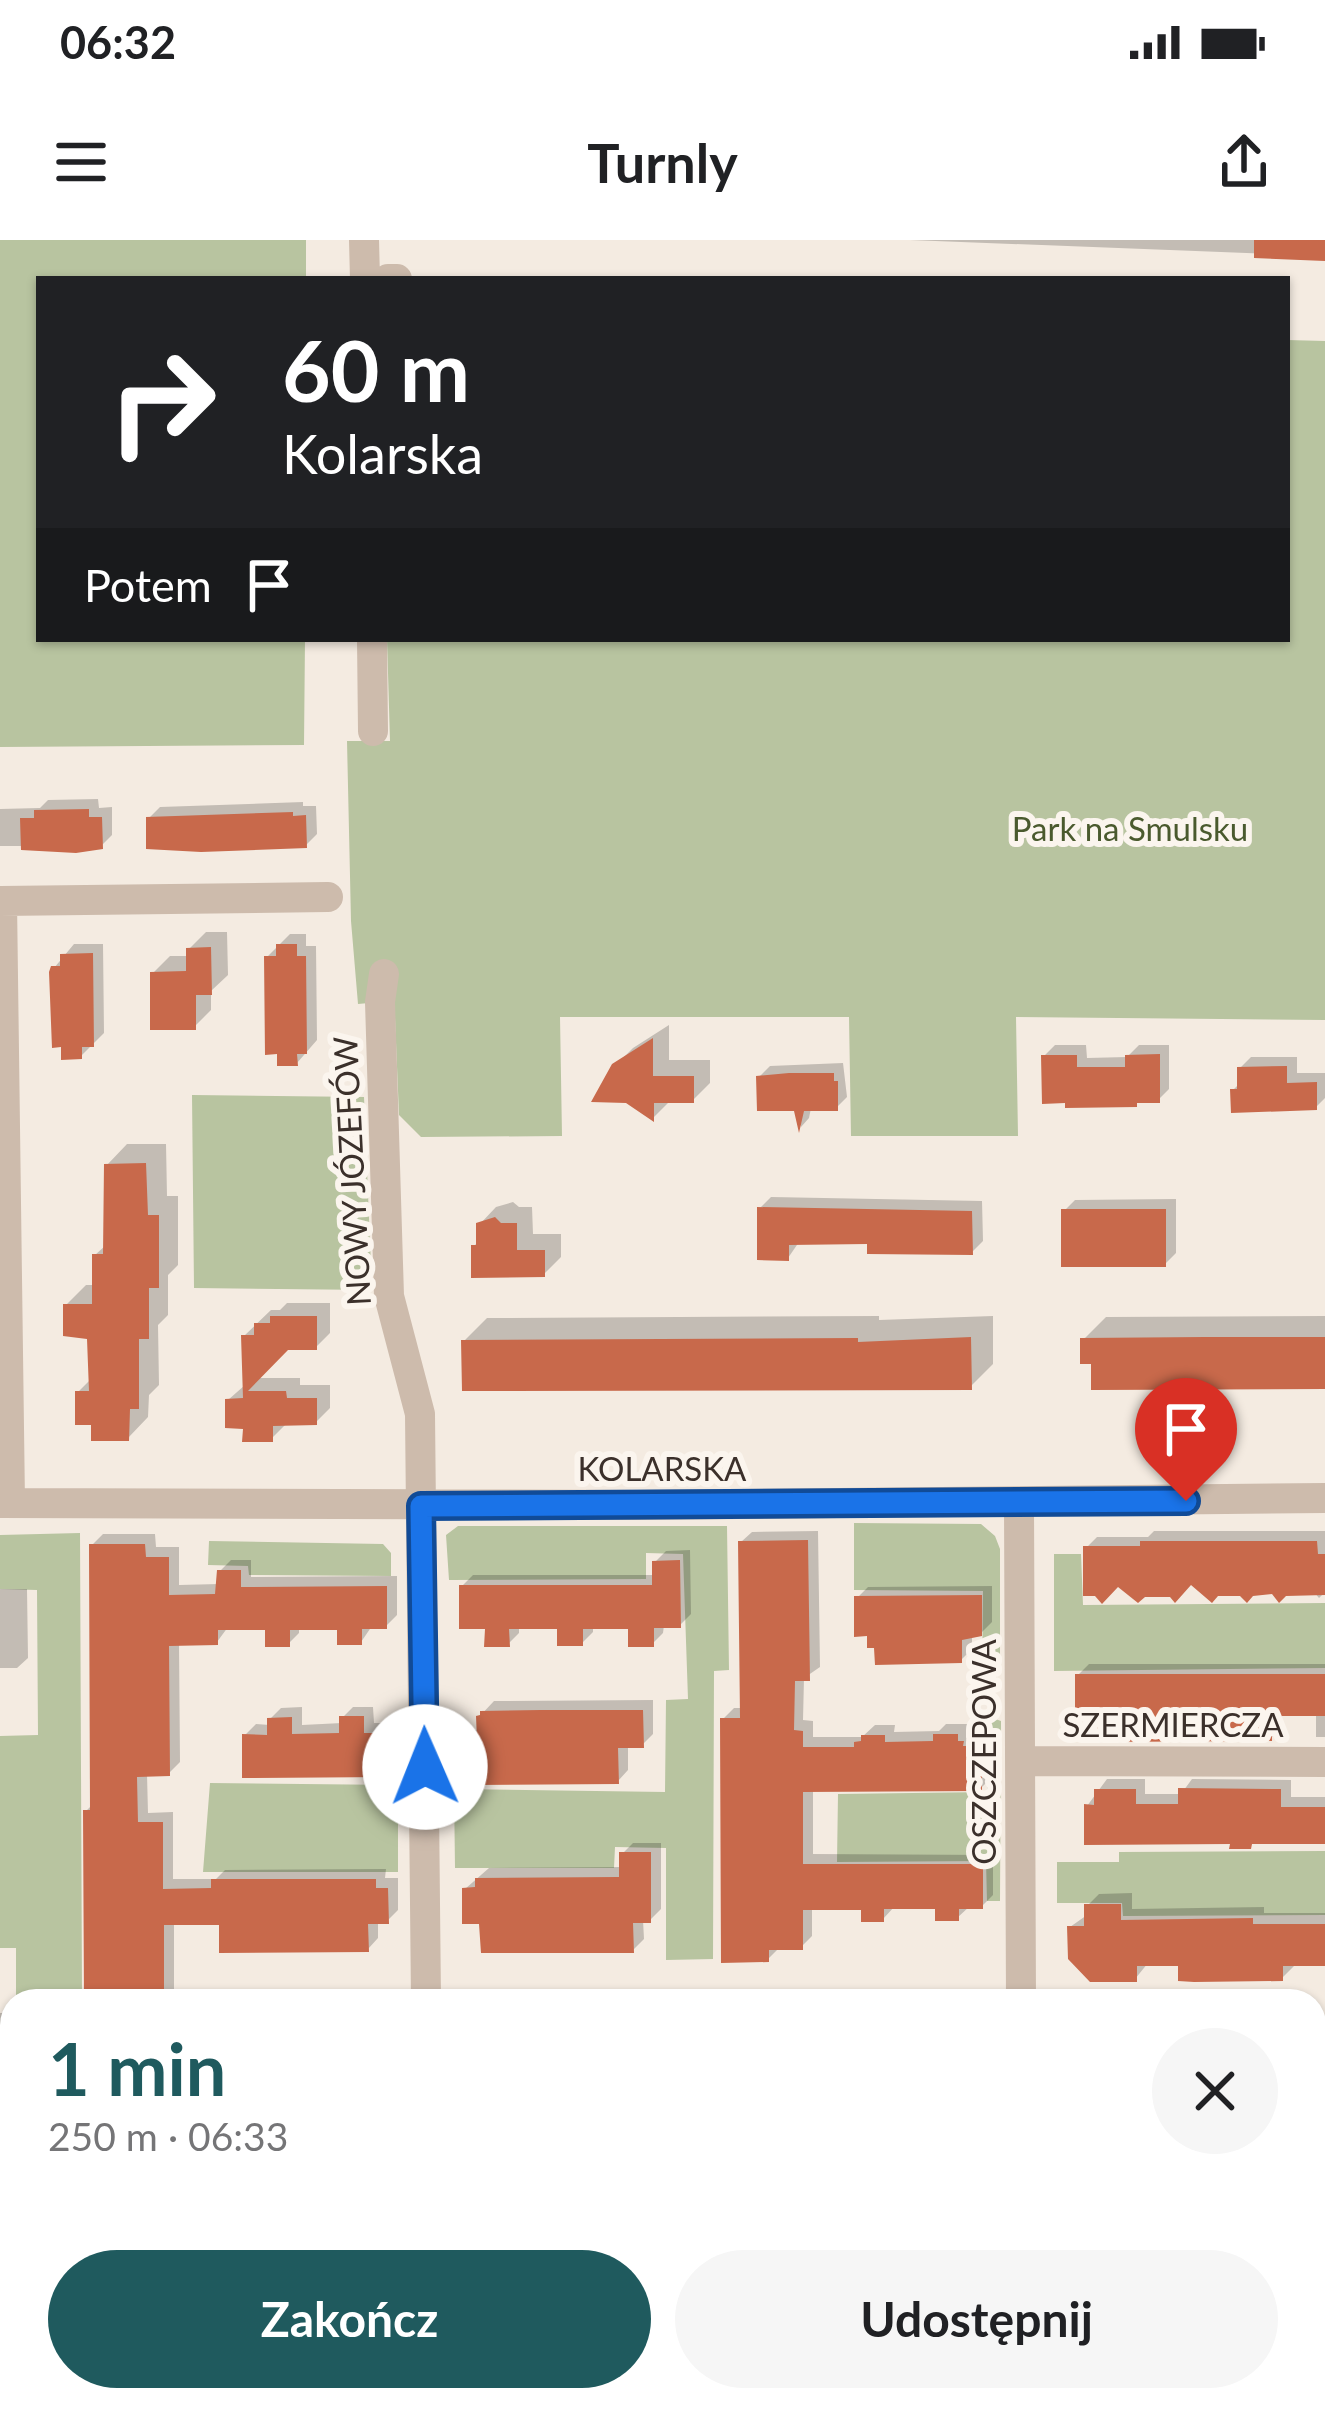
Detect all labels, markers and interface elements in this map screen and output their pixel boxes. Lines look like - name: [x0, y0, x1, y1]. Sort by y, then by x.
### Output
- text: 06:32: [60, 15, 176, 69]
- icon: menu: [48, 129, 114, 195]
- icon: share: [1211, 129, 1277, 195]
- text: Turnly: [587, 130, 738, 195]
- text: 60 m: [282, 319, 470, 420]
- icon: right: [84, 324, 240, 480]
- text: Kolarska: [282, 421, 483, 486]
- icon: arrive: [236, 552, 302, 618]
- text: Potem: [84, 558, 212, 612]
- park label: Park na Smulsku: [1012, 808, 1248, 848]
- street label: NOWY JÓZEFÓW: [324, 1035, 378, 1307]
- pin: [1135, 1378, 1237, 1501]
- icon: arrive: [1153, 1396, 1219, 1462]
- street label: KOLARSKA: [578, 1448, 747, 1488]
- street label: OSZCZEPOWA: [963, 1639, 1003, 1865]
- position arrow: [362, 1704, 488, 1830]
- street label: SZERMIERCZA: [1062, 1704, 1284, 1744]
- text: 1 min: [48, 2025, 226, 2111]
- button: close: [1152, 2028, 1278, 2154]
- text: 250 m · 06:33: [48, 2113, 288, 2159]
- button: Zakończ: [48, 2250, 651, 2388]
- button: Udostępnij: [675, 2250, 1278, 2388]

